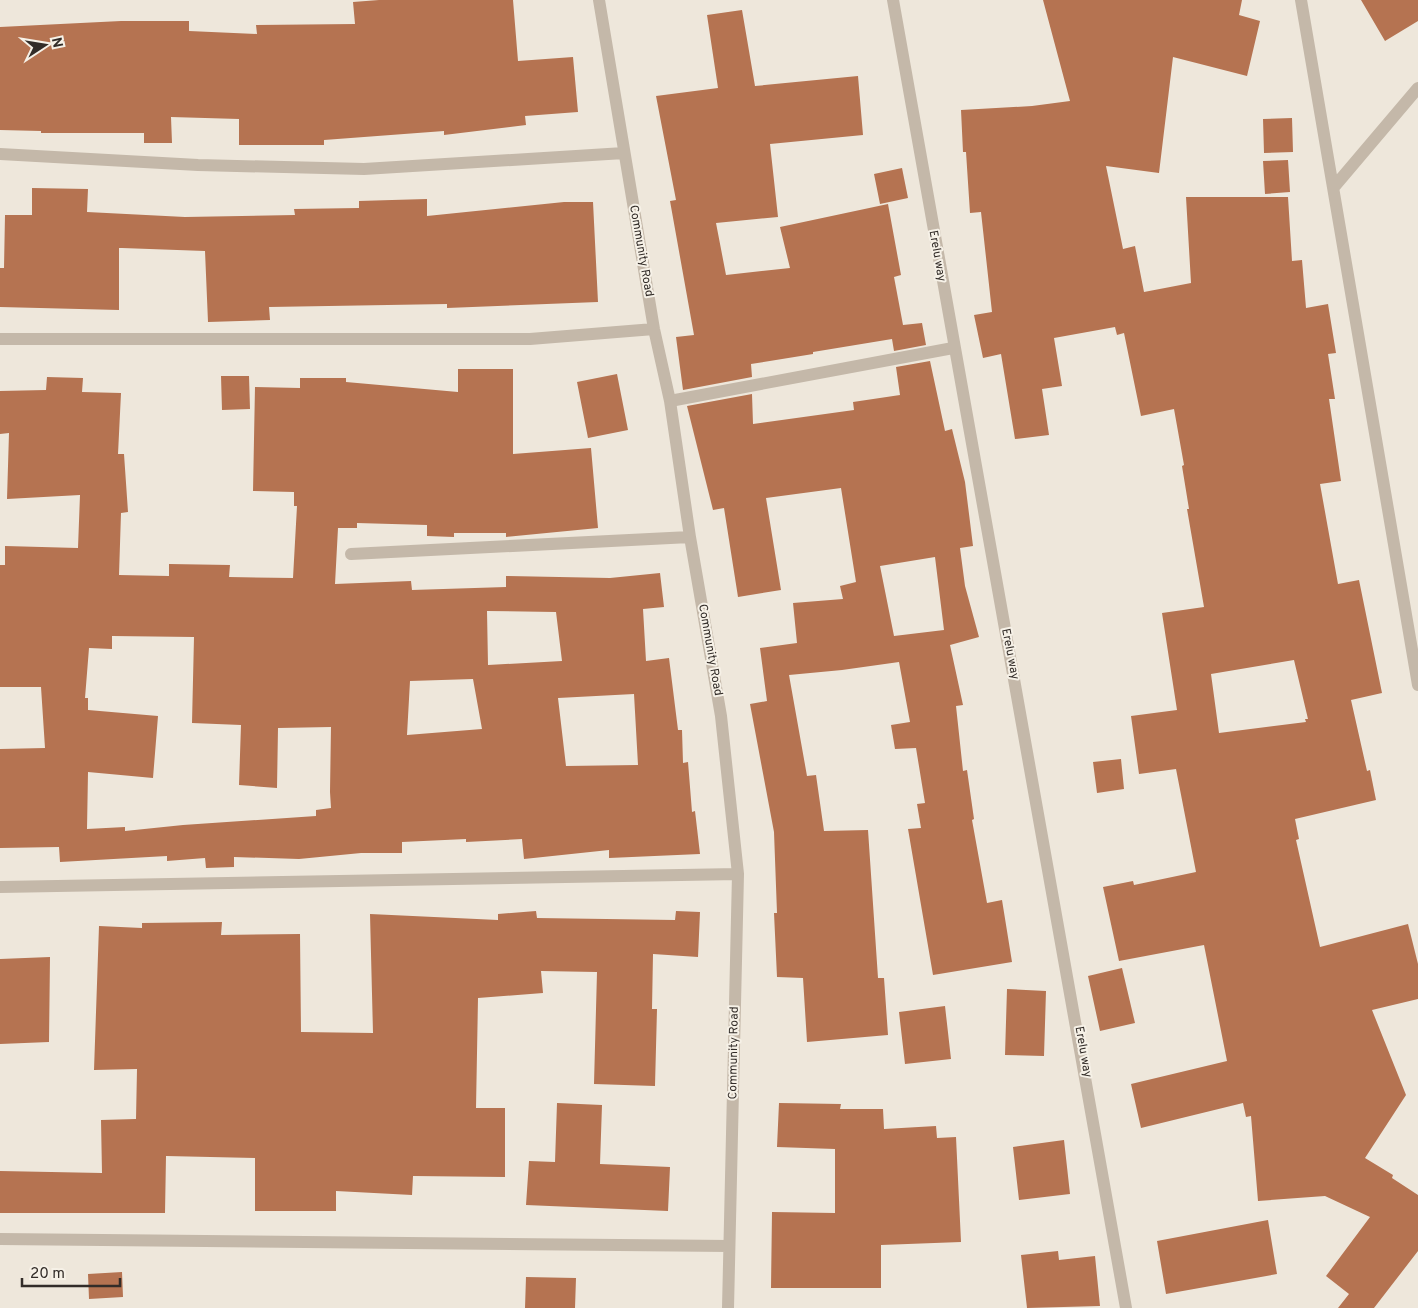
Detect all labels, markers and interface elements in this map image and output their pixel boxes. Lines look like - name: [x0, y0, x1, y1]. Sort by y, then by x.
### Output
- north arrow: [20, 20, 70, 70]
- text: N: [47, 36, 66, 49]
- street label: Community Road: [625, 204, 657, 298]
- street label: Erelu way: [925, 229, 949, 283]
- street label: Community Road: [694, 603, 726, 697]
- street label: Erelu way: [997, 627, 1023, 681]
- street label: Community Road: [725, 1006, 743, 1100]
- street label: Erelu way: [1071, 1025, 1095, 1079]
- scale bar: [22, 1256, 120, 1288]
- text: 20 m: [30, 1265, 65, 1284]

